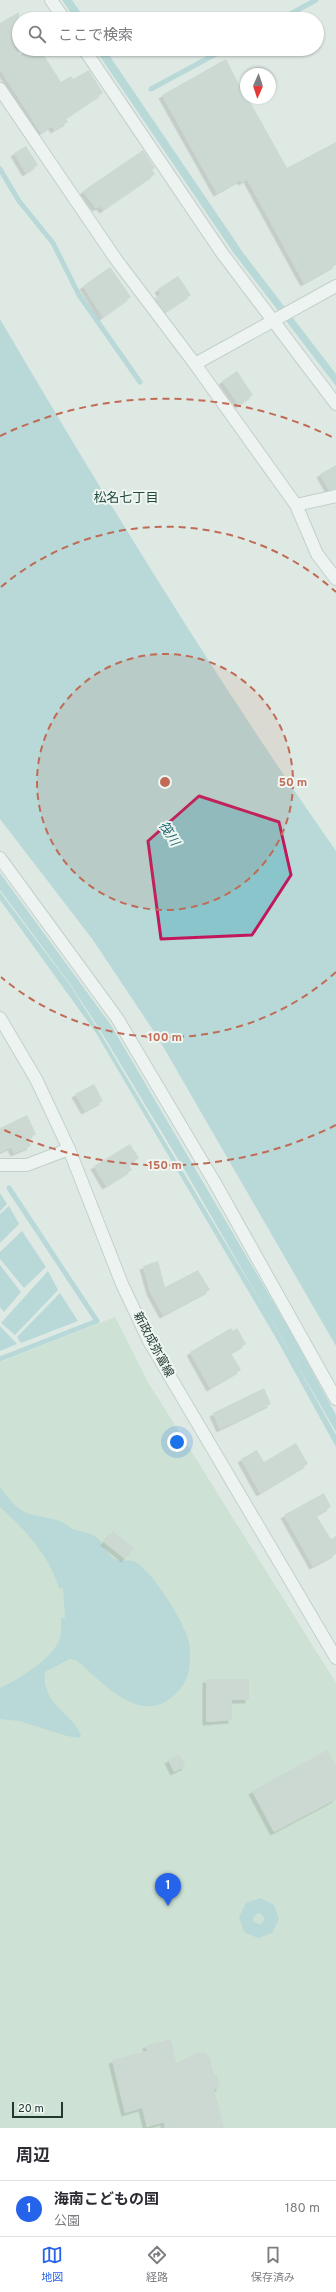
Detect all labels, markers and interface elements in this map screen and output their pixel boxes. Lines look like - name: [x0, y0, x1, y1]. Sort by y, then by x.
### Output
- search box: [12, 12, 324, 56]
- icon: search: [26, 23, 48, 45]
- text: ここで検索: [58, 27, 133, 46]
- north arrow: [240, 68, 276, 104]
- district label: 松名七丁目: [93, 490, 159, 507]
- centre of rings: [158, 775, 172, 789]
- text: 50 m: [279, 775, 307, 791]
- water label: 筏川: [154, 819, 183, 851]
- text: 100 m: [148, 1030, 182, 1046]
- text: 150 m: [148, 1158, 182, 1174]
- street label: 新政成弥富線: [129, 1309, 177, 1381]
- your location: [167, 1432, 187, 1452]
- pin: 1: [155, 1873, 181, 1906]
- scale bar: [12, 2100, 63, 2119]
- text: 20 m: [18, 2102, 44, 2116]
- text: 周辺: [16, 2146, 50, 2168]
- text: 海南こどもの国: [54, 2191, 159, 2210]
- text: 1: [26, 2201, 32, 2217]
- text: 180 m: [285, 2201, 320, 2217]
- text: 公園: [54, 2214, 80, 2230]
- tab: 地図: [41, 2244, 63, 2285]
- tab: 経路: [146, 2244, 168, 2285]
- tab: 保存済み: [251, 2244, 295, 2285]

